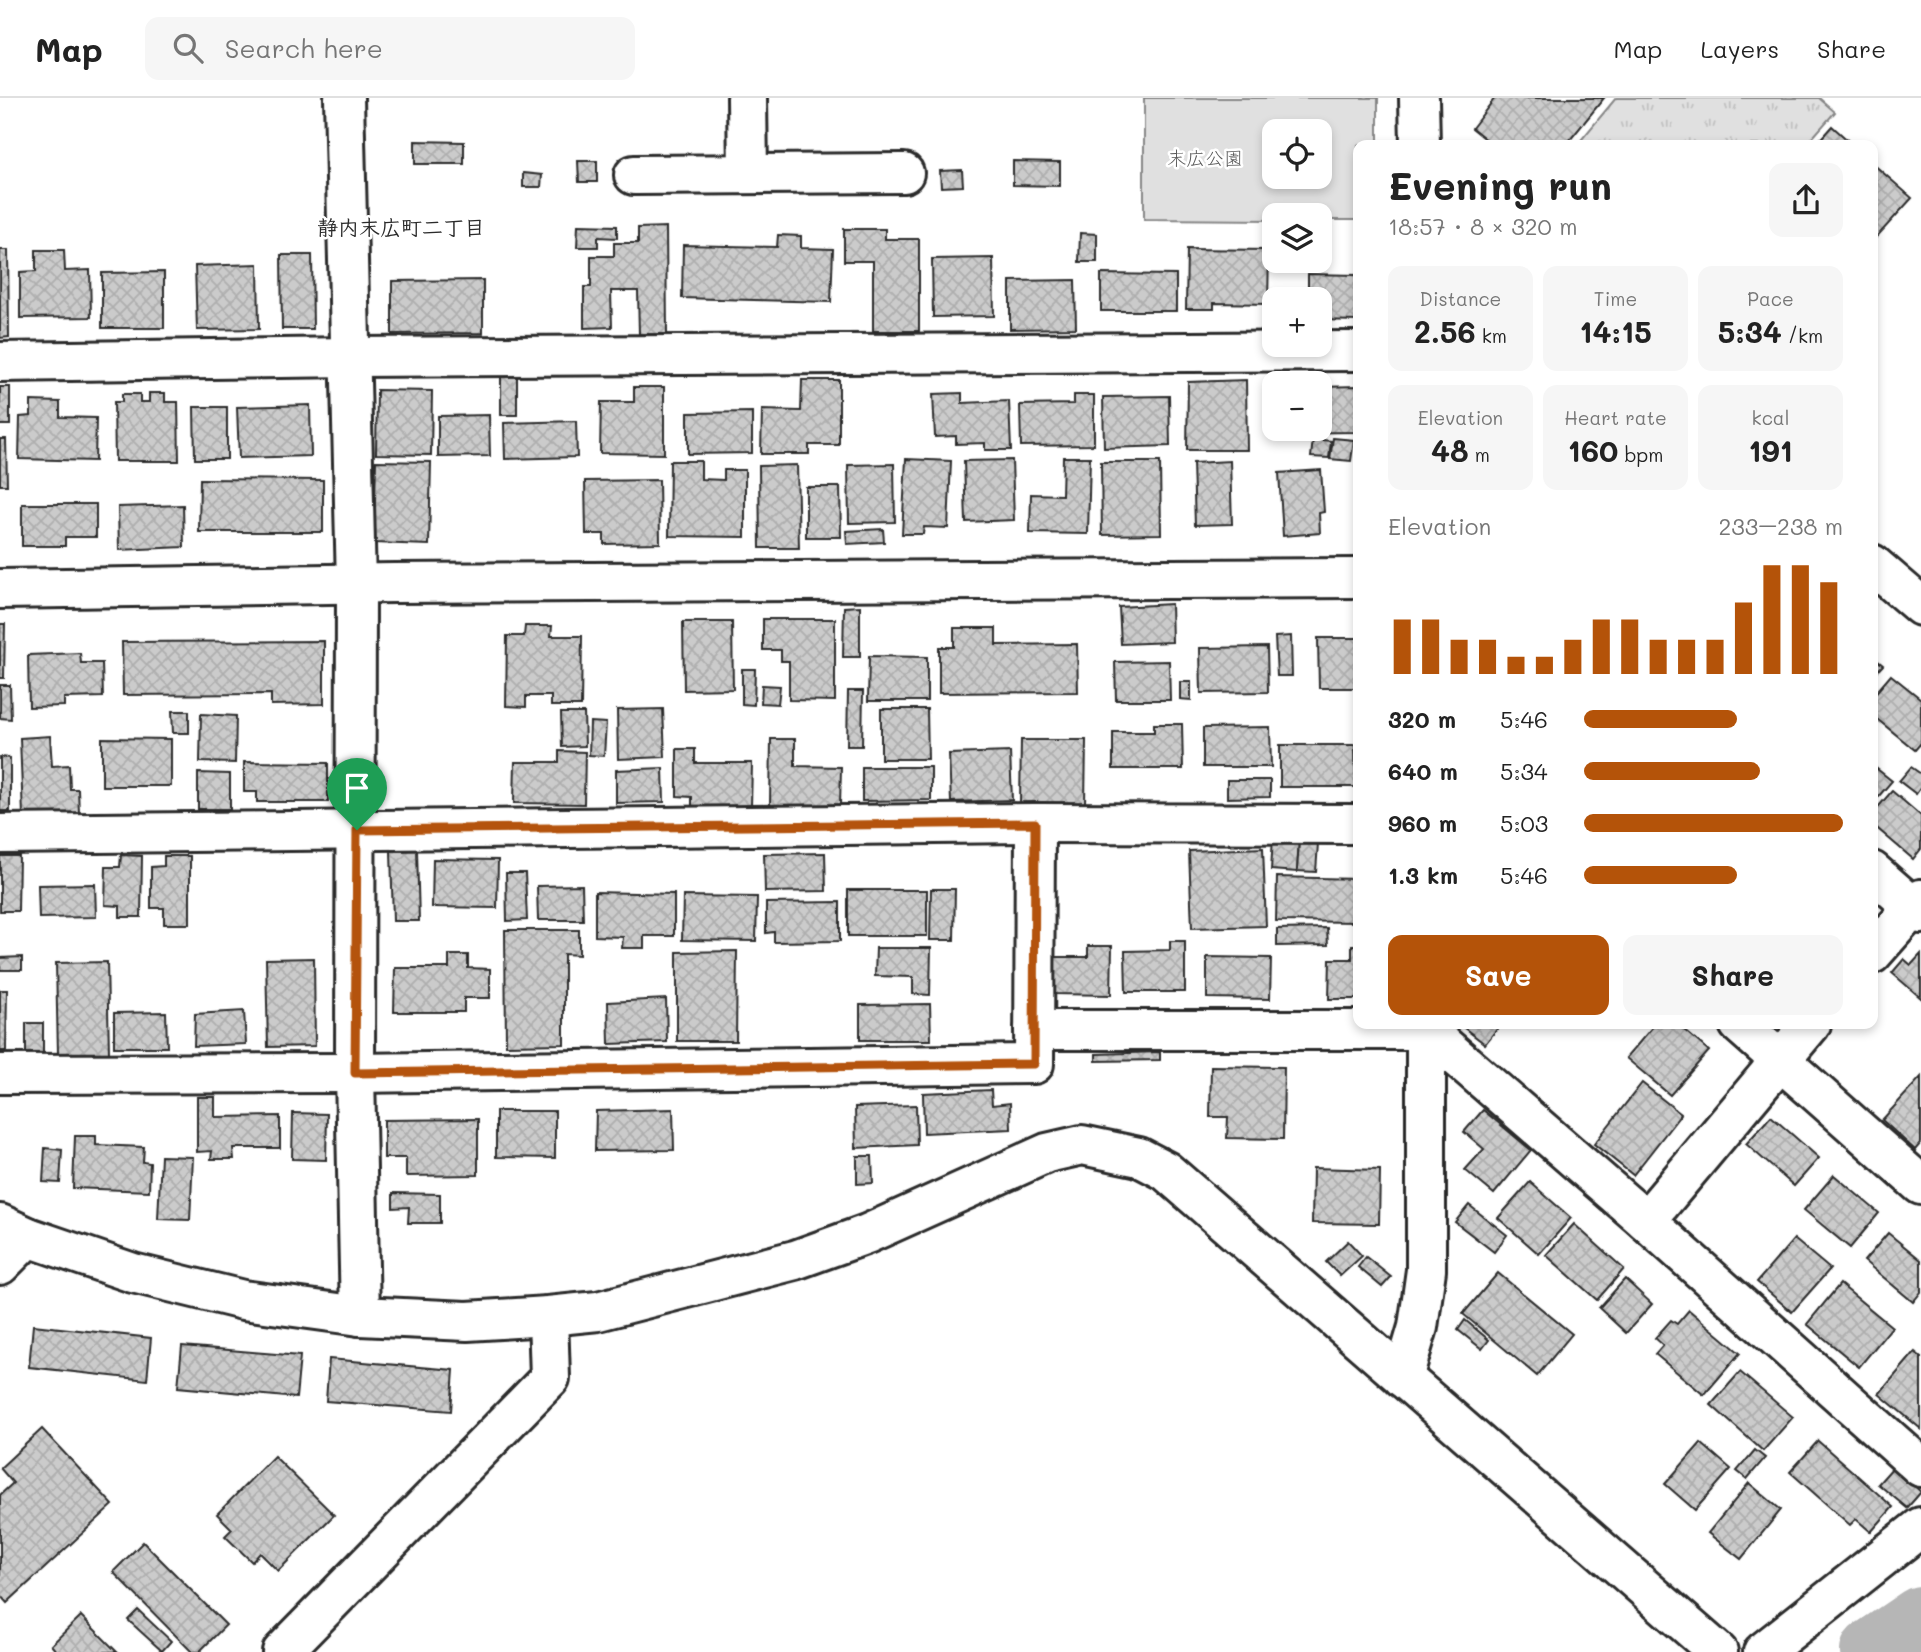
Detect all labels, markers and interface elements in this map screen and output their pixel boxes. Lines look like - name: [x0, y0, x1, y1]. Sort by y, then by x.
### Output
- search box: [145, 17, 635, 80]
- text: Map: [35, 27, 103, 70]
- icon: search: [169, 29, 207, 67]
- text: Search here: [225, 31, 383, 65]
- text: Map: [1614, 33, 1662, 64]
- text: Layers: [1700, 33, 1779, 64]
- text: Share: [1817, 33, 1886, 64]
- map controls: [1262, 119, 1332, 441]
- button: locate: [1262, 119, 1332, 189]
- park label: 末広公園: [1167, 145, 1243, 170]
- text: Evening run: [1388, 160, 1612, 210]
- button: share: [1769, 163, 1843, 237]
- button: layers: [1262, 203, 1332, 273]
- text: 18:57 · 8 × 320 m: [1388, 211, 1578, 241]
- district label: 静内末広町二丁目: [317, 213, 485, 240]
- text: Distance: [1420, 286, 1501, 311]
- text: Time: [1594, 286, 1637, 311]
- text: Pace: [1747, 286, 1794, 311]
- button: +: [1262, 287, 1332, 357]
- text: 2.56: [1414, 311, 1476, 351]
- text: 14:15: [1579, 311, 1652, 351]
- text: 5:34: [1718, 311, 1782, 351]
- text: km: [1476, 323, 1507, 348]
- text: /km: [1782, 323, 1823, 348]
- button: −: [1262, 371, 1332, 441]
- text: Elevation: [1418, 405, 1503, 430]
- text: Heart rate: [1564, 405, 1667, 430]
- text: kcal: [1752, 405, 1789, 430]
- text: 48: [1431, 430, 1469, 470]
- text: 160: [1568, 430, 1618, 470]
- text: 191: [1748, 430, 1793, 470]
- text: m: [1469, 442, 1490, 467]
- text: bpm: [1618, 442, 1663, 467]
- text: Elevation: [1388, 511, 1491, 541]
- text: 233–238 m: [1719, 511, 1843, 541]
- text: 320 m: [1388, 704, 1456, 734]
- text: 5:46: [1500, 704, 1548, 734]
- text: 640 m: [1388, 756, 1458, 786]
- text: 5:34: [1500, 756, 1548, 786]
- pin: [327, 758, 387, 830]
- icon: arrive: [338, 769, 376, 807]
- text: 960 m: [1388, 808, 1457, 838]
- text: 5:03: [1500, 808, 1548, 838]
- text: 1.3 km: [1388, 860, 1458, 890]
- text: 5:46: [1500, 860, 1548, 890]
- button: Save: [1388, 935, 1609, 1015]
- button: Share: [1623, 935, 1843, 1015]

